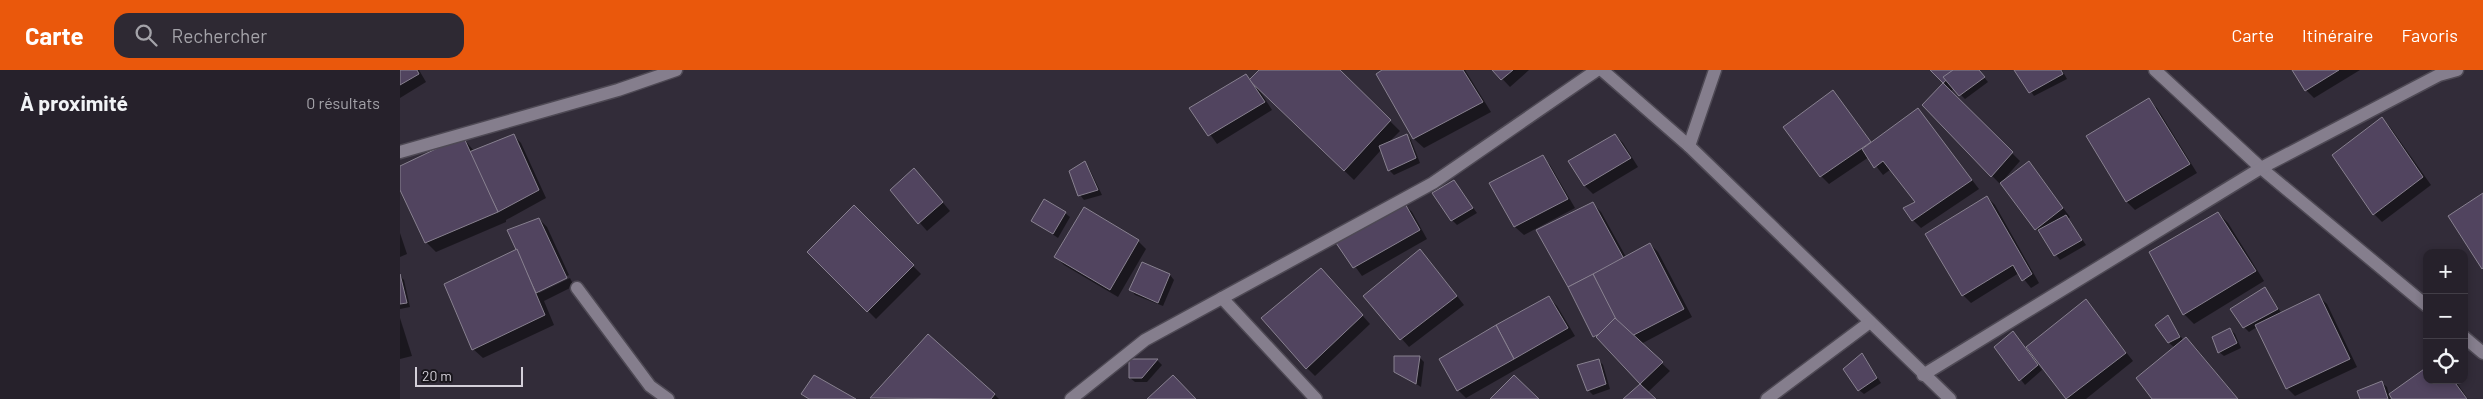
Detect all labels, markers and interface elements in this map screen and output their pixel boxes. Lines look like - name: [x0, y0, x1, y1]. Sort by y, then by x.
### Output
- search box: [114, 13, 464, 58]
- text: Carte: [25, 21, 84, 50]
- icon: search: [132, 21, 160, 49]
- text: Rechercher: [172, 24, 267, 47]
- text: Carte: [2231, 24, 2274, 46]
- text: Itinéraire: [2302, 24, 2373, 46]
- text: Favoris: [2401, 24, 2458, 46]
- text: À proximité: [20, 90, 128, 115]
- text: 0 résultats: [306, 93, 380, 112]
- map controls: [2423, 249, 2468, 384]
- button: +: [2423, 249, 2468, 294]
- button: −: [2423, 294, 2468, 339]
- button: locate: [2423, 339, 2468, 384]
- scale bar: [415, 364, 522, 387]
- text: 20 m: [422, 367, 452, 384]

